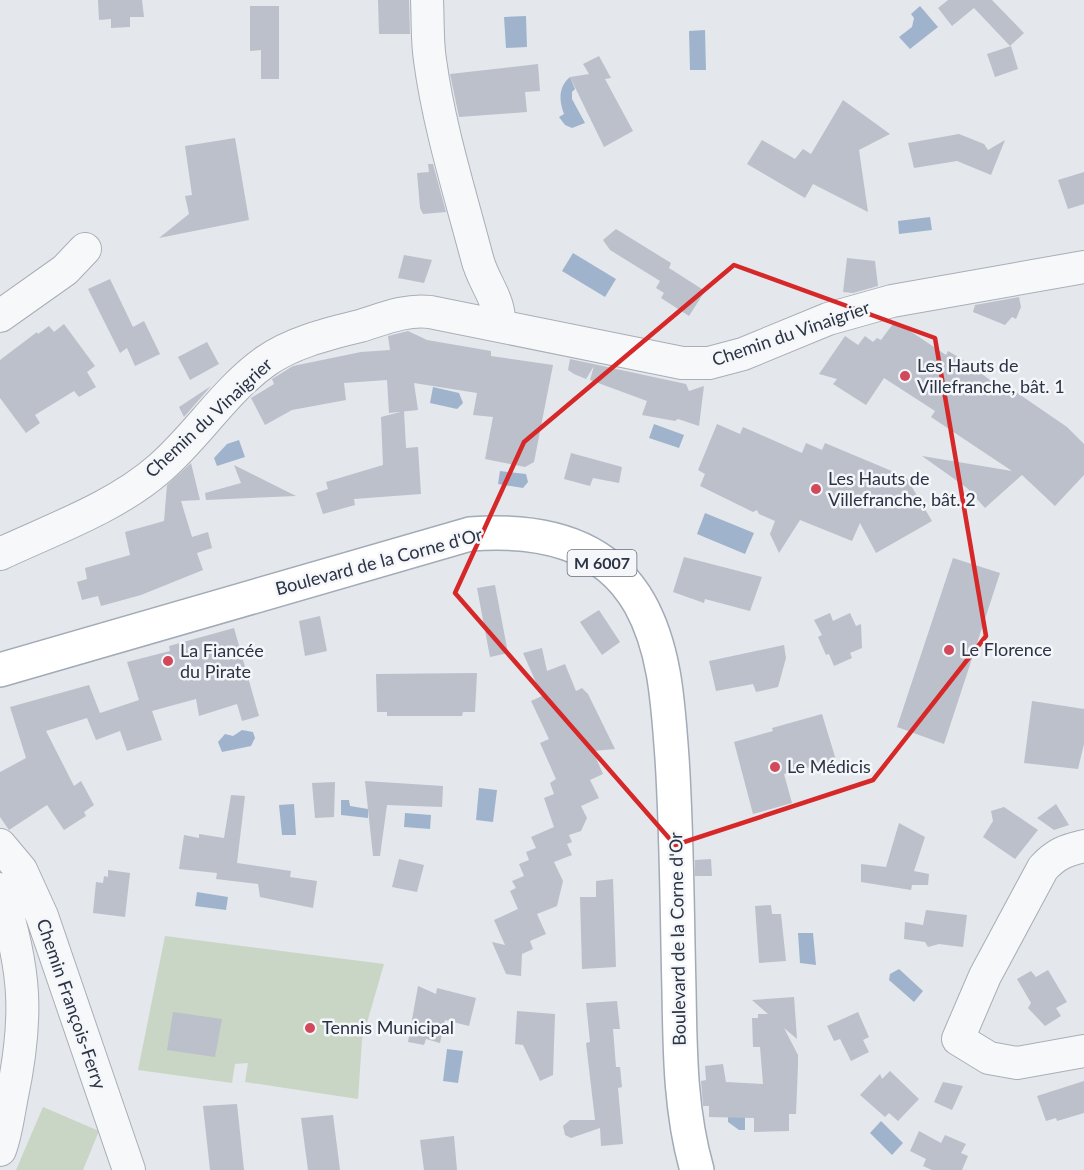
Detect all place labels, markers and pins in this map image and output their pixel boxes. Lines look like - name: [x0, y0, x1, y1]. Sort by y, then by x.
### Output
- place label: Les Hauts de Villefranche, bât. 1: [917, 354, 1065, 397]
- marker: Les Hauts de Villefranche, bât. 1: [898, 369, 912, 383]
- place label: Les Hauts de Villefranche, bât. 2: [828, 467, 976, 510]
- marker: Les Hauts de Villefranche, bât. 2: [809, 482, 823, 496]
- place label: Le Florence: [961, 638, 1052, 660]
- place label: La Fiancée du Pirate: [180, 639, 264, 682]
- marker: Le Florence: [942, 643, 956, 657]
- marker: La Fiancée du Pirate: [161, 654, 175, 668]
- place label: Le Médicis: [787, 755, 871, 777]
- marker: Le Médicis: [768, 760, 782, 774]
- place label: Tennis Municipal: [322, 1016, 454, 1038]
- marker: Tennis Municipal: [303, 1021, 317, 1035]

